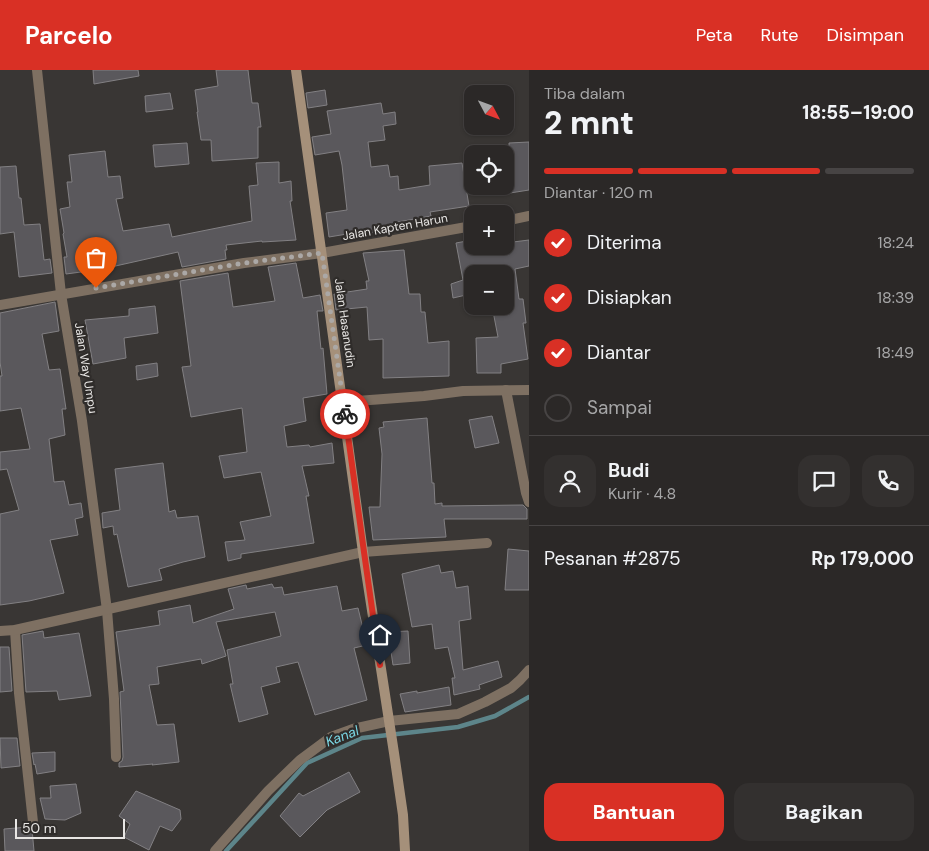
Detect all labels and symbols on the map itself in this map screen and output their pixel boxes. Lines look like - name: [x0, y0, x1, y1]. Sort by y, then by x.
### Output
- north arrow: [464, 85, 514, 135]
- street label: Jalan Kapten Harun: [341, 210, 449, 244]
- pin: [75, 237, 117, 288]
- street label: Jalan Hasanudin: [331, 277, 359, 369]
- street label: Jalan Way Umpu: [71, 321, 101, 415]
- courier: [320, 389, 370, 439]
- pin: [359, 614, 401, 665]
- water label: Kanal: [323, 721, 362, 751]
- scale bar: [15, 816, 125, 839]

